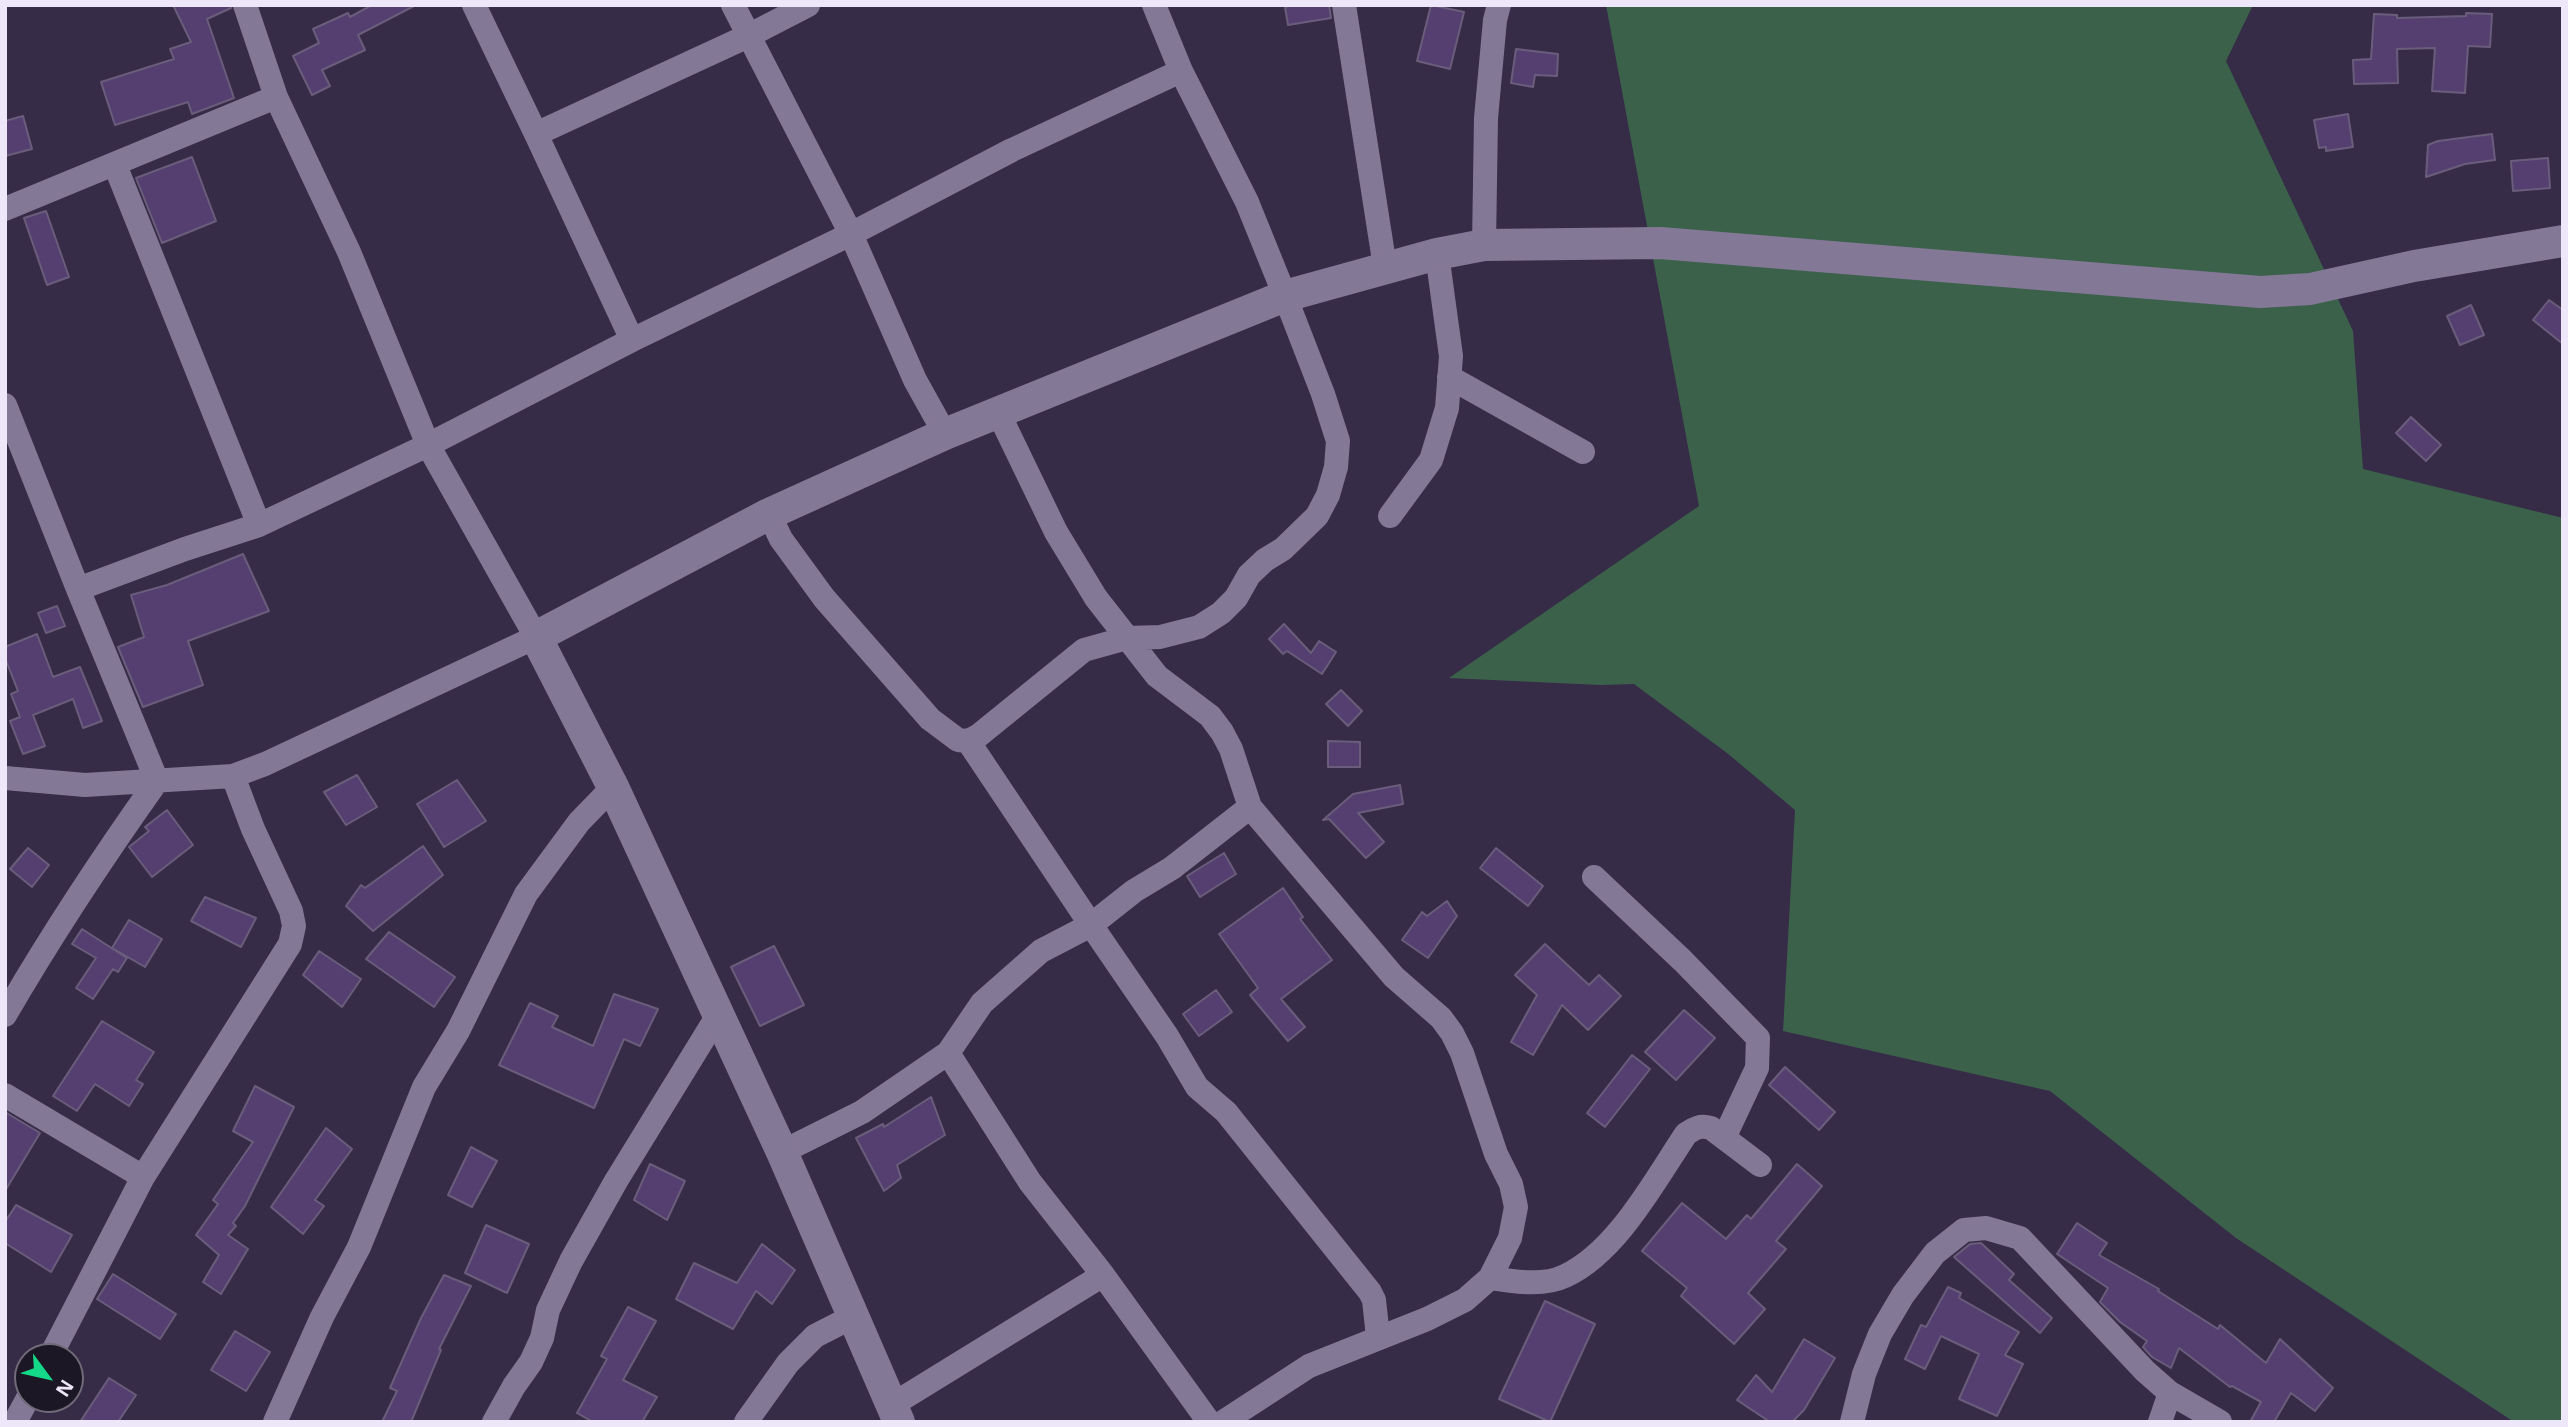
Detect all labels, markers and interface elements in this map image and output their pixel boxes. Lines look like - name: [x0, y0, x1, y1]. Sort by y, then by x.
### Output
- north arrow: [14, 1343, 84, 1413]
- text: N: [50, 1375, 80, 1402]

